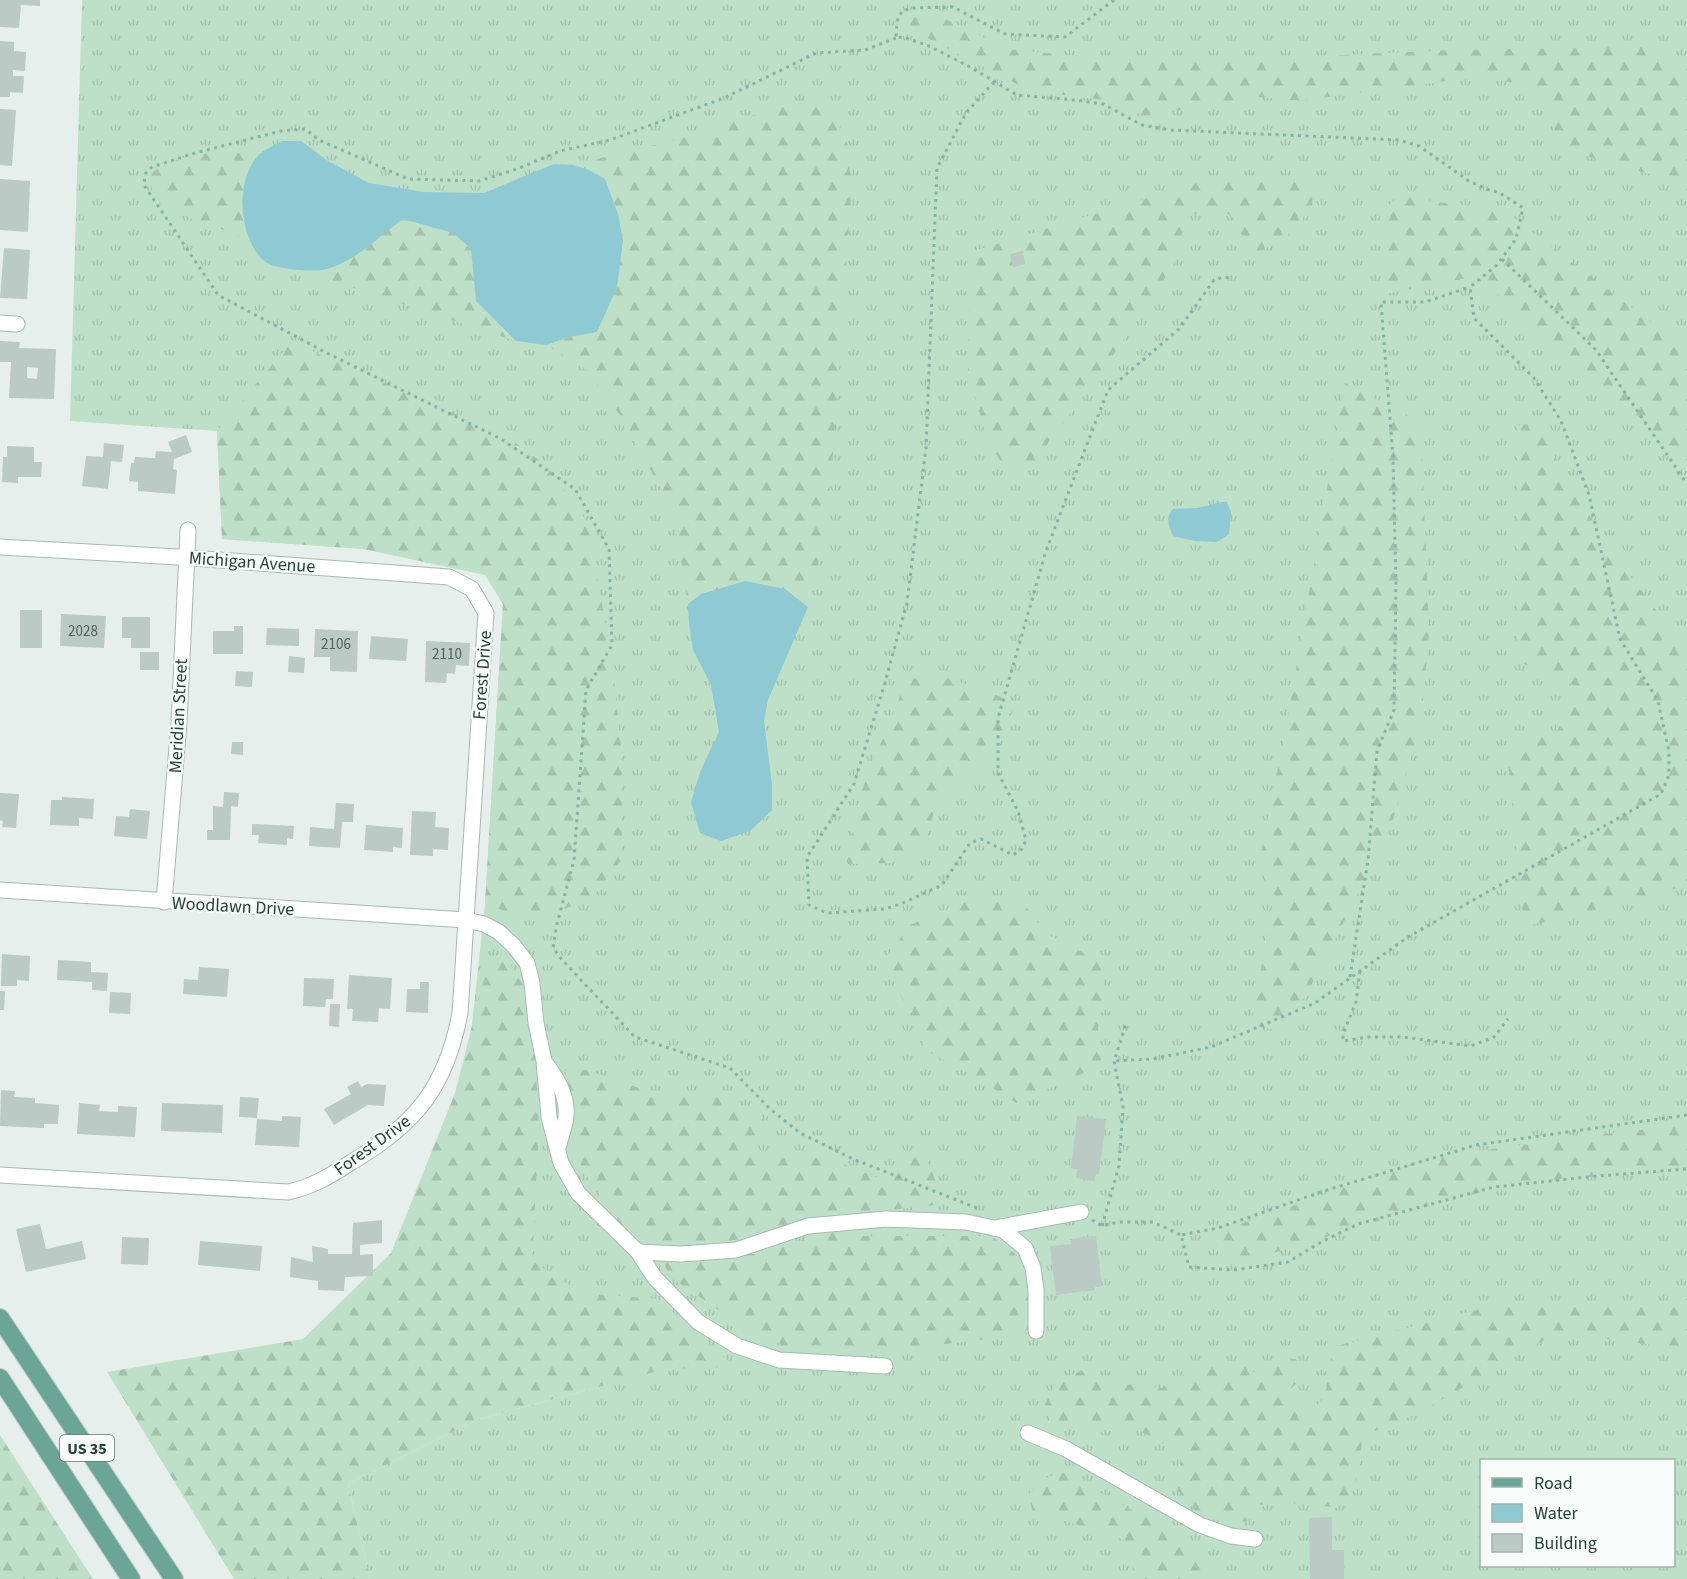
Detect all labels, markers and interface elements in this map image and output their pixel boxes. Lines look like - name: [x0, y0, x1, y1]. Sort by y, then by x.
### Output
- street label: Michigan Avenue: [188, 546, 316, 579]
- house number: 2028: [68, 621, 98, 642]
- street label: Forest Drive: [467, 630, 498, 720]
- house number: 2106: [321, 634, 351, 655]
- house number: 2110: [432, 644, 462, 665]
- street label: Meridian Street: [163, 658, 194, 774]
- street label: Woodlawn Drive: [171, 891, 295, 922]
- street label: Forest Drive: [329, 1109, 416, 1182]
- road number: US 35: [60, 1435, 114, 1461]
- legend: [1480, 1459, 1675, 1567]
- text: Road: [1534, 1471, 1573, 1496]
- text: Water: [1534, 1501, 1578, 1526]
- text: Building: [1534, 1531, 1597, 1556]

